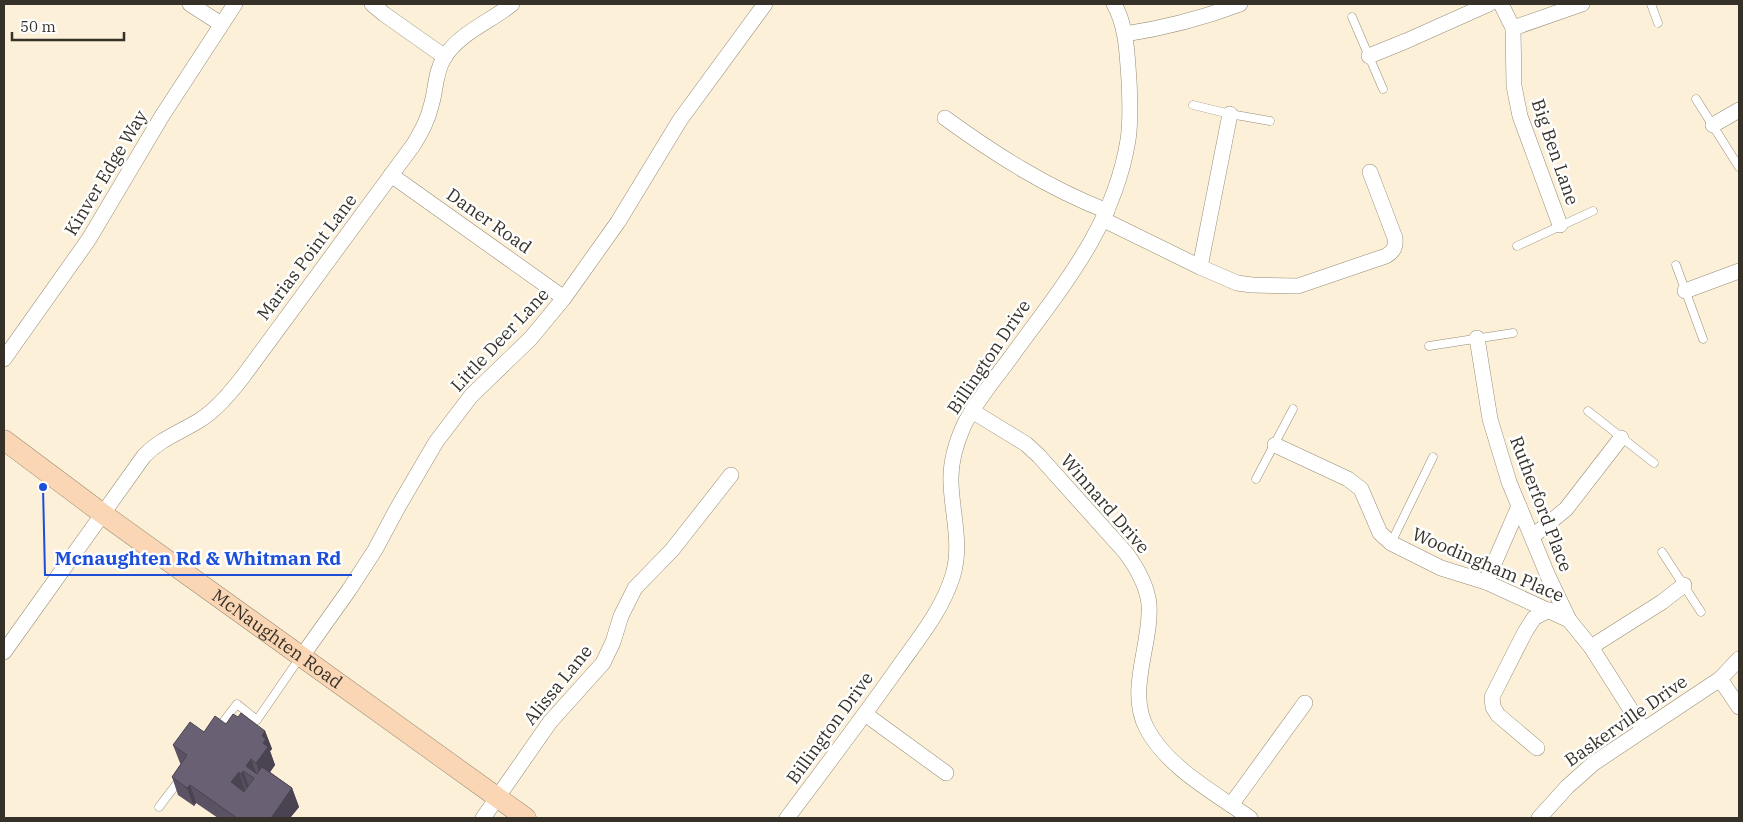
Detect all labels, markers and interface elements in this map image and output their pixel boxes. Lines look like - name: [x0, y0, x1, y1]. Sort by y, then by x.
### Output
- scale bar: [12, 10, 125, 42]
- text: 50 m: [20, 17, 56, 36]
- street label: Big Ben Lane: [1527, 96, 1584, 208]
- street label: Kinver Edge Way: [59, 105, 152, 240]
- street label: Daner Road: [442, 183, 536, 258]
- street label: Marias Point Lane: [252, 189, 362, 324]
- street label: Little Deer Lane: [446, 283, 554, 396]
- street label: Billington Drive: [942, 295, 1035, 418]
- street label: Rutherford Place: [1505, 433, 1578, 575]
- street label: Winnard Drive: [1056, 449, 1155, 558]
- street label: Woodingham Place: [1409, 522, 1568, 607]
- callout: Mcnaughten Rd & Whitman Rd: [45, 541, 352, 575]
- text: Mcnaughten Rd & Whitman Rd: [55, 546, 341, 570]
- street label: McNaughten Road: [208, 584, 347, 693]
- street label: Alissa Lane: [518, 640, 597, 729]
- street label: Billington Drive: [781, 667, 878, 788]
- street label: Baskerville Drive: [1560, 670, 1691, 771]

